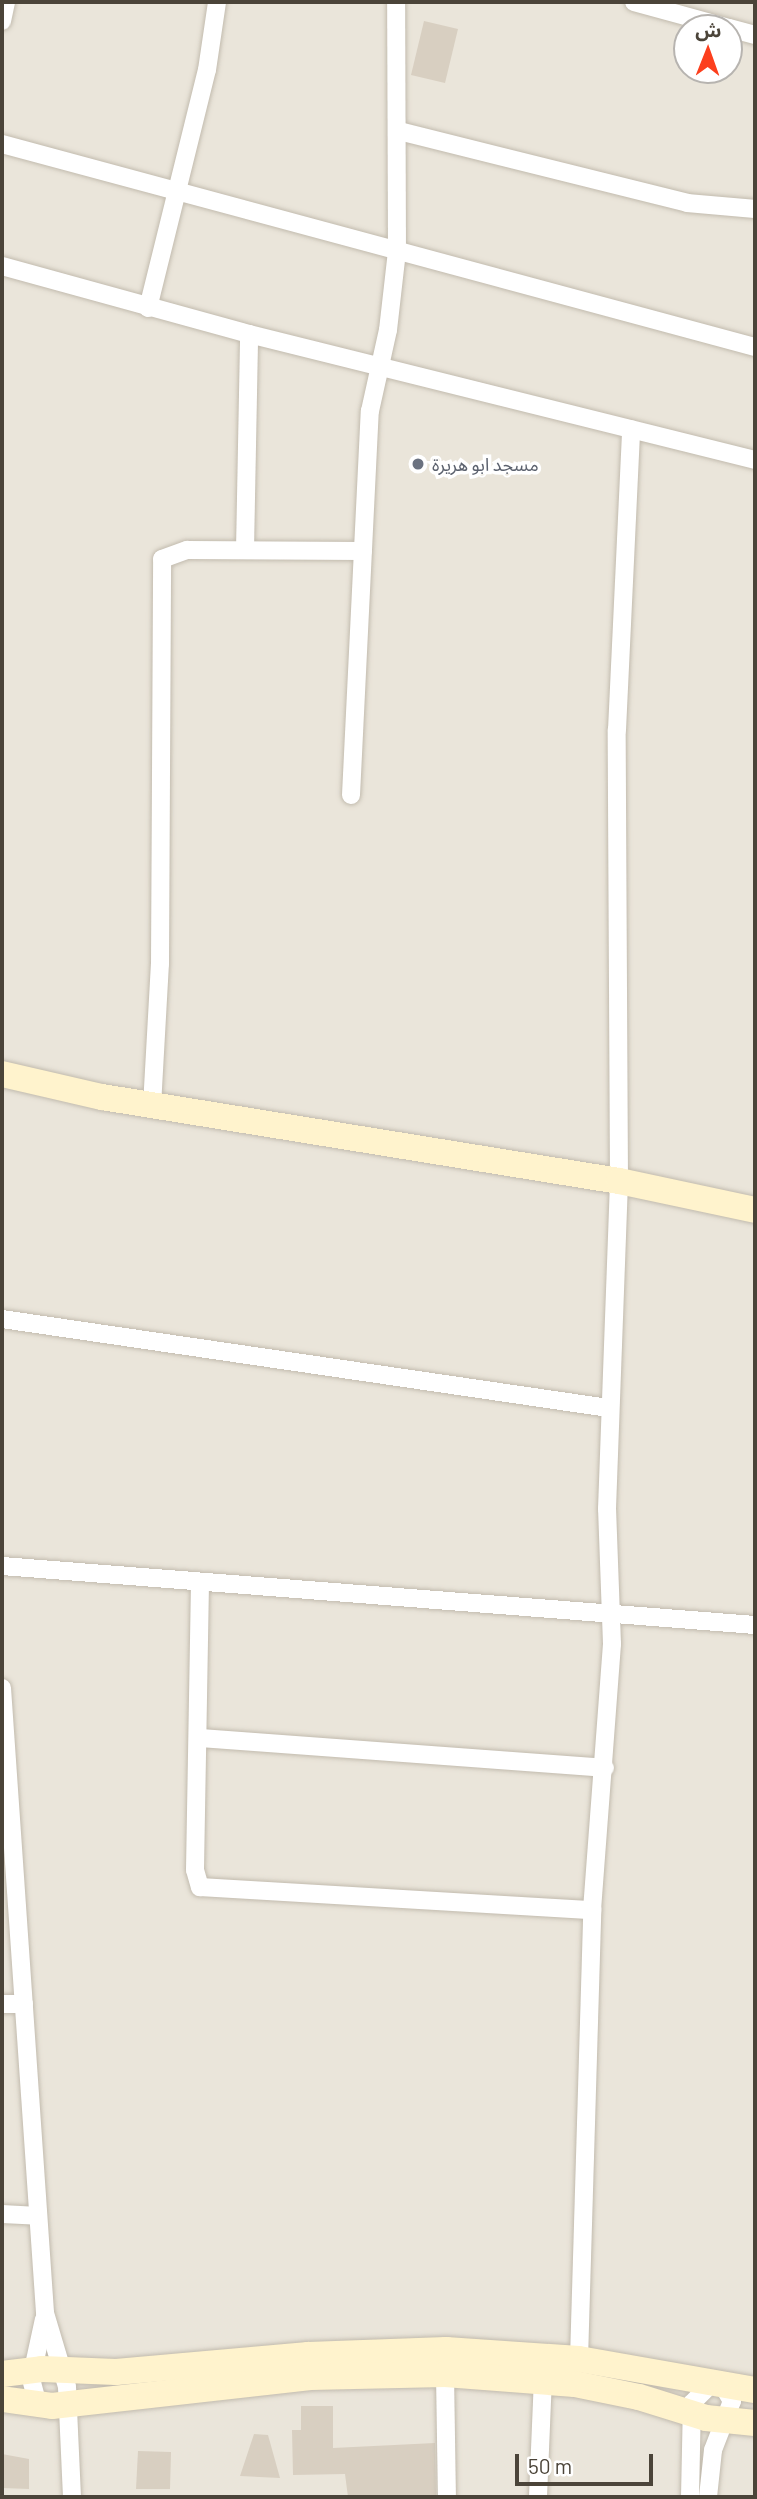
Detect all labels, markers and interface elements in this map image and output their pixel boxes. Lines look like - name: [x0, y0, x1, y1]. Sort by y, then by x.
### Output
- north arrow: [673, 14, 743, 84]
- text: ش: [695, 18, 722, 41]
- place label: مسجد ابو هريرة: [432, 453, 539, 475]
- marker: مسجد ابو هريرة: [410, 456, 426, 472]
- scale bar: [519, 2440, 657, 2484]
- text: 50 m: [528, 2453, 572, 2478]

